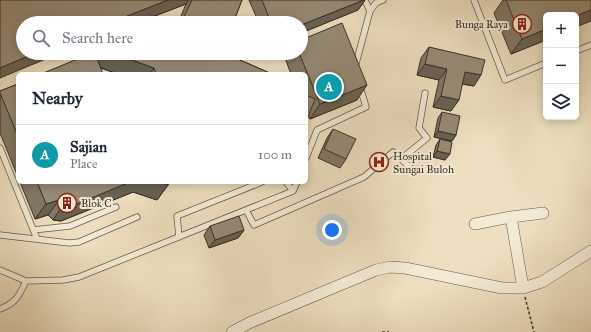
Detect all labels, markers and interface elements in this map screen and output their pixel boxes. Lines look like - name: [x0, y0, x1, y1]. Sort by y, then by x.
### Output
- map controls: [543, 12, 579, 120]
- button: +: [543, 12, 579, 48]
- building icon: Bunga Raya: [511, 13, 533, 35]
- search box: [16, 16, 308, 60]
- place label: Bunga Raya: [455, 18, 508, 31]
- icon: search: [30, 27, 52, 49]
- text: Search here: [62, 29, 133, 47]
- button: −: [543, 48, 579, 84]
- pin: A: [316, 72, 342, 102]
- button: layers: [543, 84, 579, 120]
- text: Nearby: [32, 88, 83, 109]
- text: Sajian: [70, 138, 107, 156]
- text: A: [41, 147, 49, 163]
- text: 100 m: [258, 147, 292, 163]
- place label: Hospital Sungai Buloh: [393, 150, 454, 176]
- hospital icon: Hospital Sungai Buloh: [368, 151, 390, 173]
- text: Place: [70, 156, 97, 172]
- building icon: Blok C: [56, 192, 78, 214]
- place label: Blok C: [81, 197, 112, 210]
- your location: [322, 220, 342, 240]

